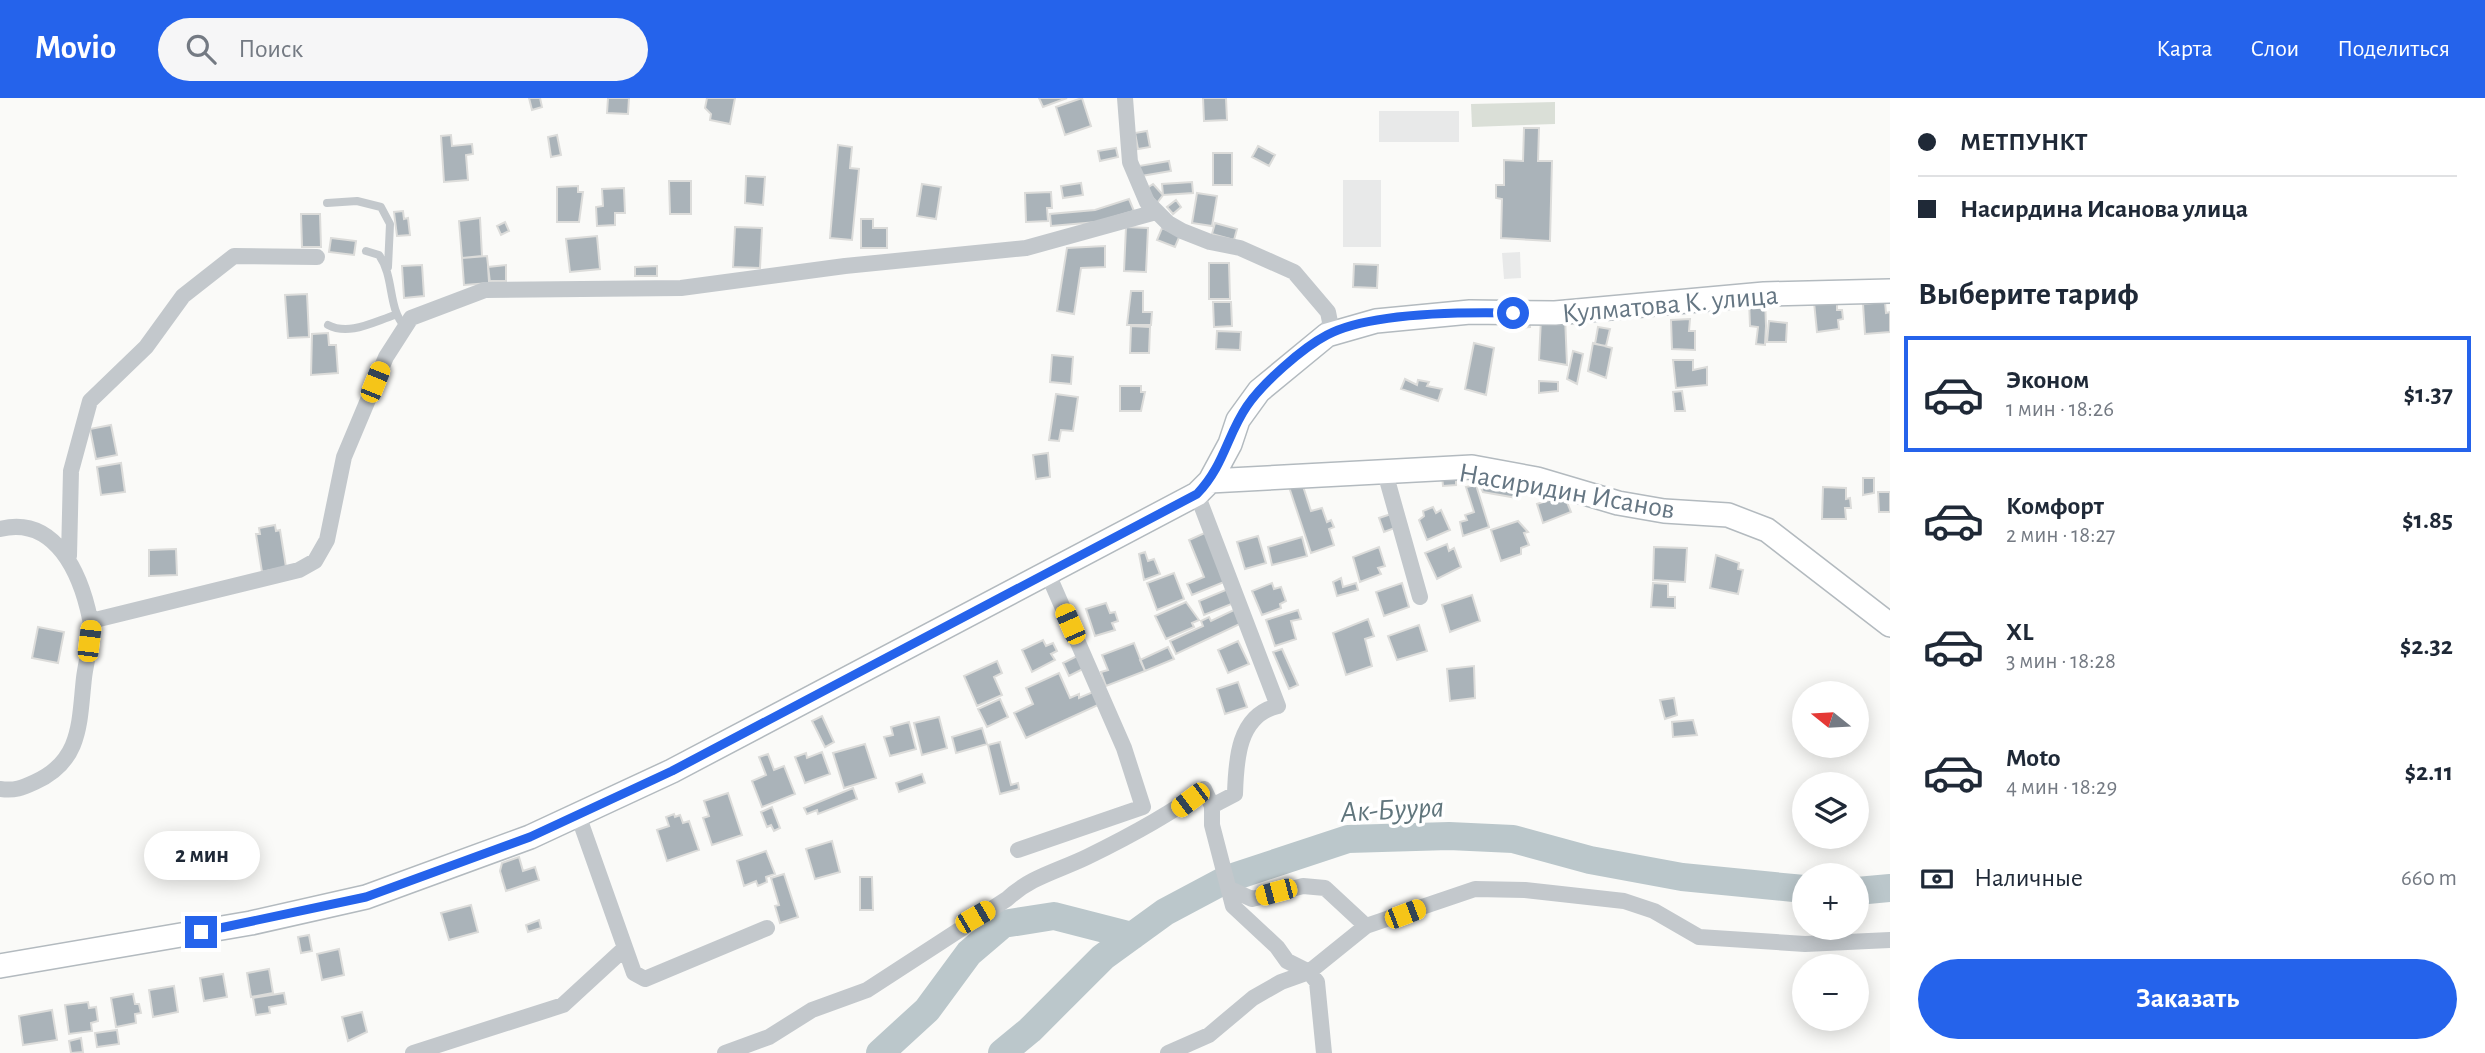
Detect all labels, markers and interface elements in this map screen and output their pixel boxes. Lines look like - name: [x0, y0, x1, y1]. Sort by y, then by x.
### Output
- search box: [158, 18, 648, 81]
- icon: search: [182, 30, 220, 68]
- text: Movio: [35, 32, 116, 65]
- text: Поиск: [238, 36, 303, 62]
- text: Карта: [2156, 37, 2212, 61]
- text: Слои: [2250, 37, 2299, 61]
- text: Поделиться: [2337, 37, 2450, 61]
- text: МЕТПУНКТ: [1960, 129, 2088, 155]
- text: Насирдина Исанова улица: [1960, 196, 2248, 222]
- text: Выберите тариф: [1918, 278, 2139, 310]
- street label: Кулматова К. улица: [1561, 282, 1780, 328]
- route start: [1497, 297, 1529, 329]
- car: [358, 359, 393, 405]
- icon: car: [1922, 363, 1985, 426]
- text: Эконом: [2006, 367, 2089, 393]
- text: $1.37: [2404, 381, 2453, 407]
- text: 1 мин · 18:26: [2006, 398, 2114, 421]
- street label: Насиридин Исанов: [1456, 459, 1677, 525]
- icon: car: [1922, 489, 1985, 552]
- text: Комфорт: [2006, 493, 2104, 519]
- text: $1.85: [2402, 507, 2453, 533]
- text: 2 мин · 18:27: [2006, 524, 2115, 547]
- car: [1052, 601, 1089, 647]
- icon: car: [1922, 615, 1985, 678]
- car: [77, 619, 102, 663]
- text: XL: [2006, 619, 2033, 645]
- text: $2.32: [2400, 633, 2453, 659]
- text: 3 мин · 18:28: [2006, 650, 2116, 673]
- north arrow: [1792, 681, 1869, 758]
- map controls: [1792, 681, 1869, 1031]
- icon: car: [1922, 741, 1985, 804]
- text: Moto: [2006, 745, 2061, 771]
- text: $2.11: [2404, 759, 2453, 785]
- button: layers: [1792, 772, 1869, 849]
- text: 4 мин · 18:29: [2006, 776, 2117, 799]
- car: [1167, 779, 1214, 821]
- water label: Ак-Буура: [1338, 792, 1445, 828]
- callout: 2 мин: [143, 830, 259, 880]
- text: 2 мин: [175, 844, 229, 867]
- icon: cash: [1918, 860, 1956, 898]
- button: +: [1792, 863, 1869, 940]
- text: Наличные: [1974, 865, 2083, 891]
- text: 660 m: [2401, 867, 2457, 890]
- car: [1253, 876, 1300, 908]
- car: [952, 897, 999, 937]
- car: [1382, 897, 1429, 931]
- route end: [185, 916, 217, 948]
- button: −: [1792, 954, 1869, 1031]
- button: Заказать: [1918, 959, 2457, 1039]

